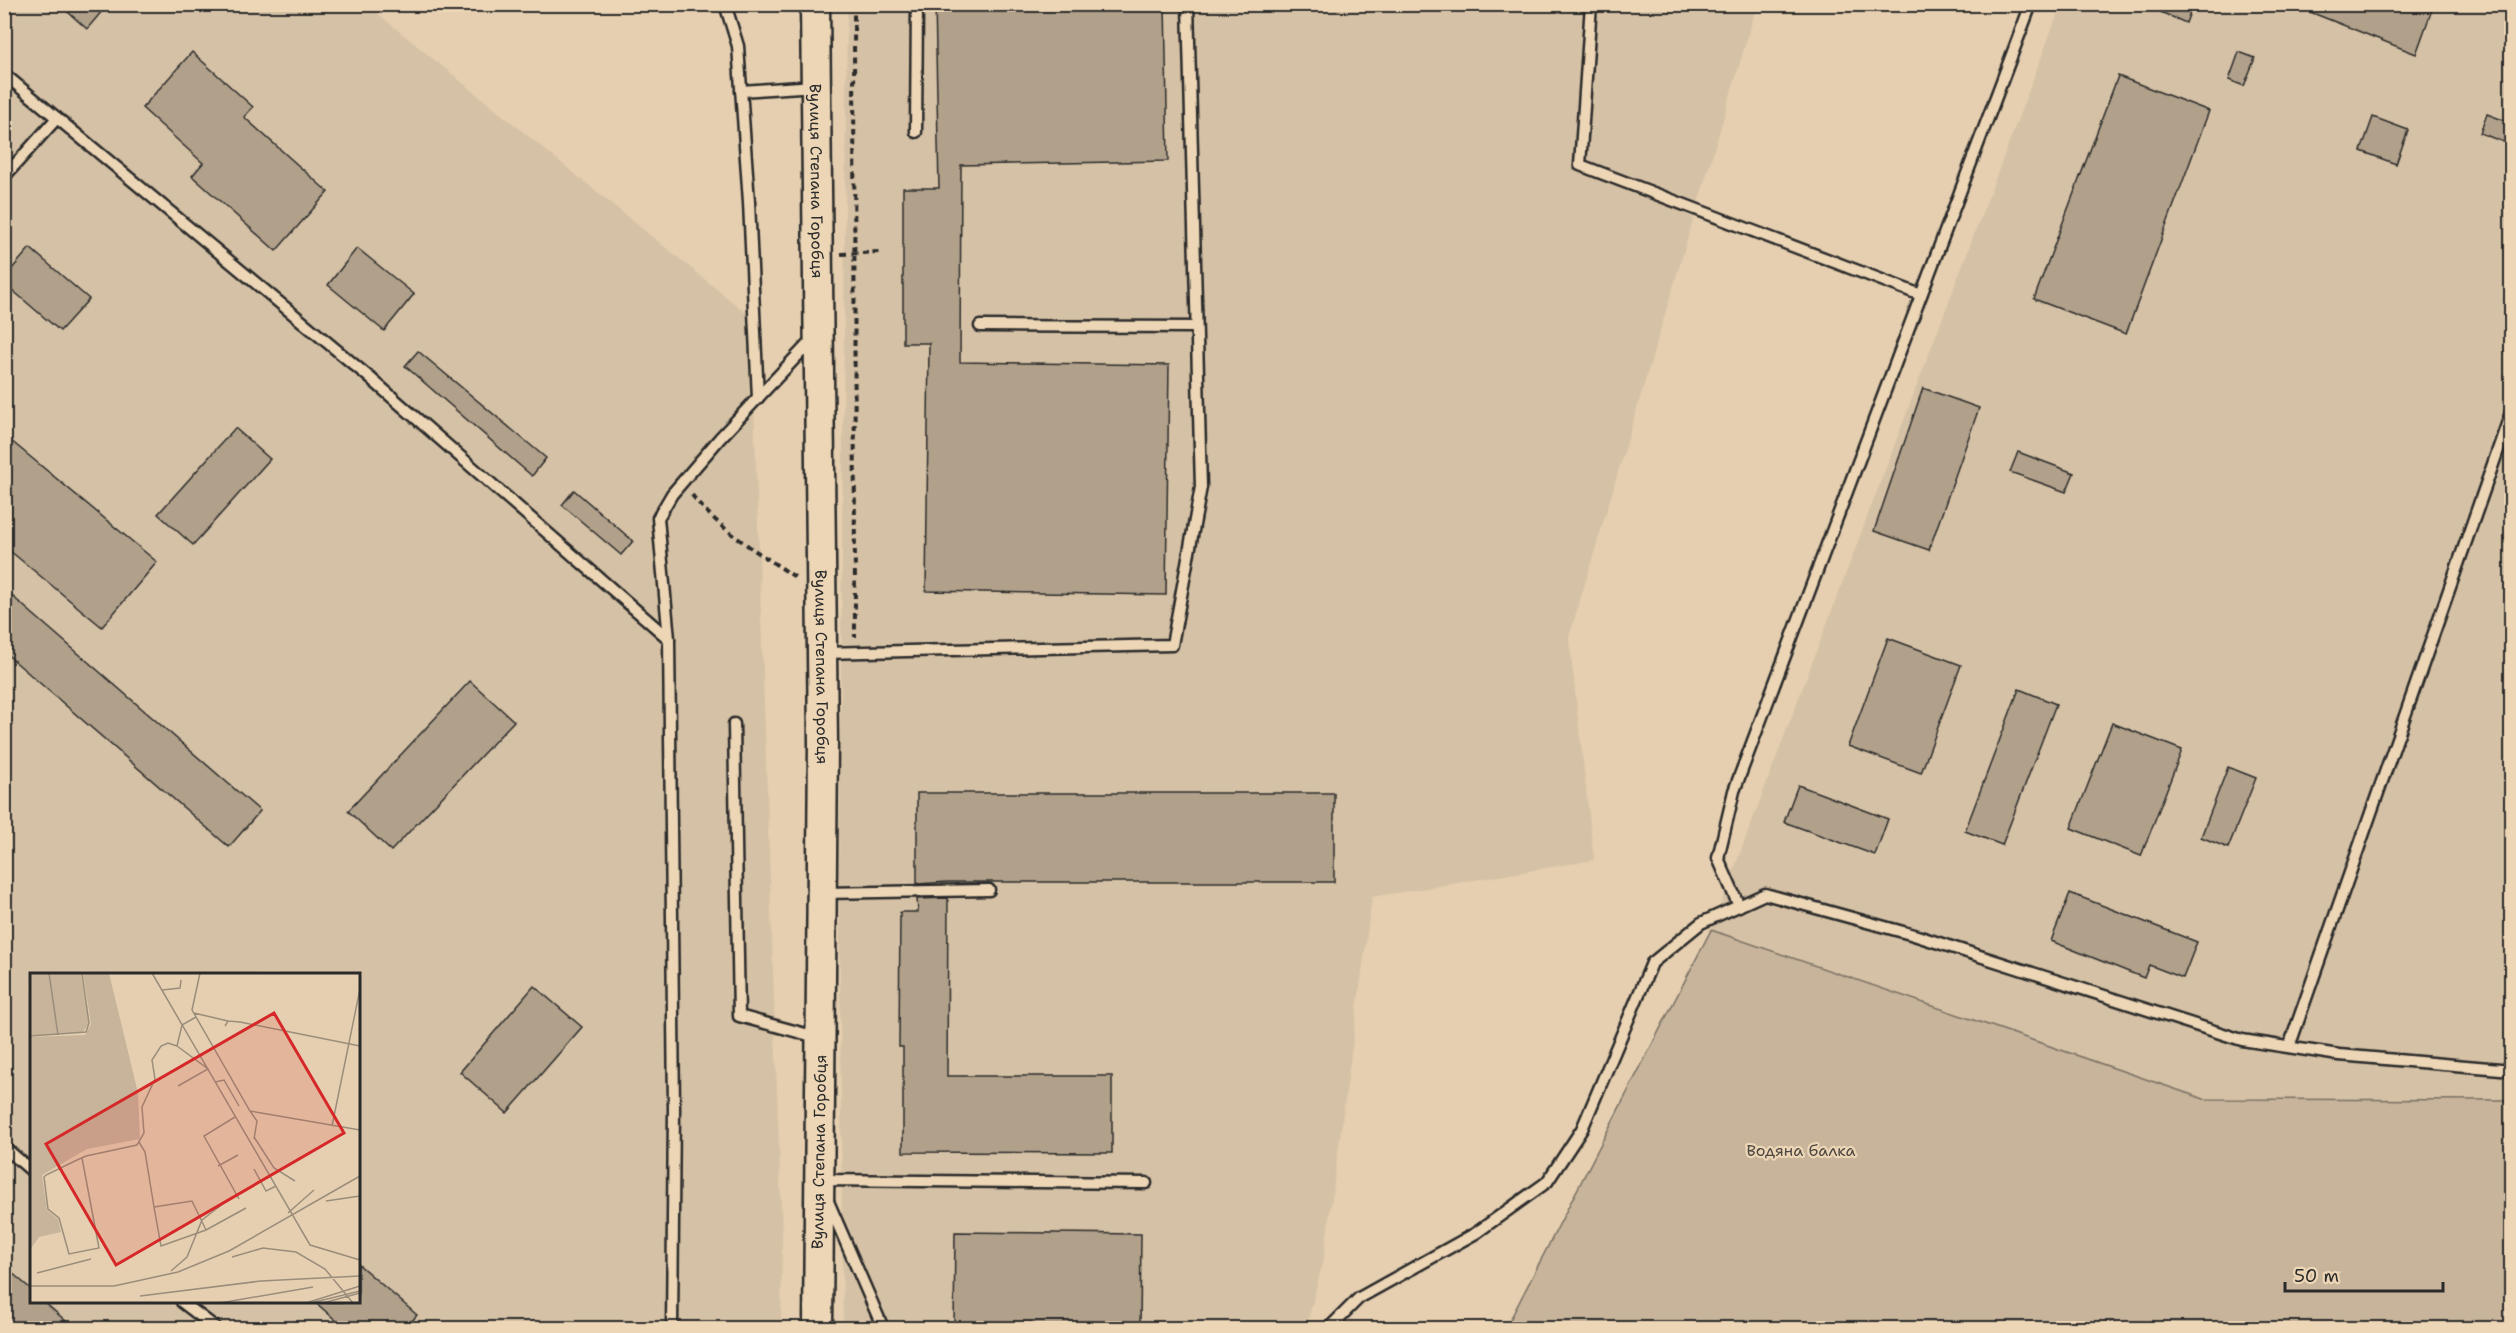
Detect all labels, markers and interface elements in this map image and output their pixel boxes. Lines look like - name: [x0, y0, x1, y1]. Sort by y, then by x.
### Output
- street label: Вулиця Степана Горобця: [805, 84, 828, 278]
- street label: Вулиця Степана Горобця: [811, 569, 834, 764]
- inset map: [30, 973, 360, 1303]
- street label: Вулиця Степана Горобця: [807, 1055, 831, 1249]
- park label: Водяна балка: [1746, 1140, 1856, 1161]
- scale bar: [2285, 1255, 2442, 1293]
- text: 50 m: [2294, 1264, 2339, 1288]

